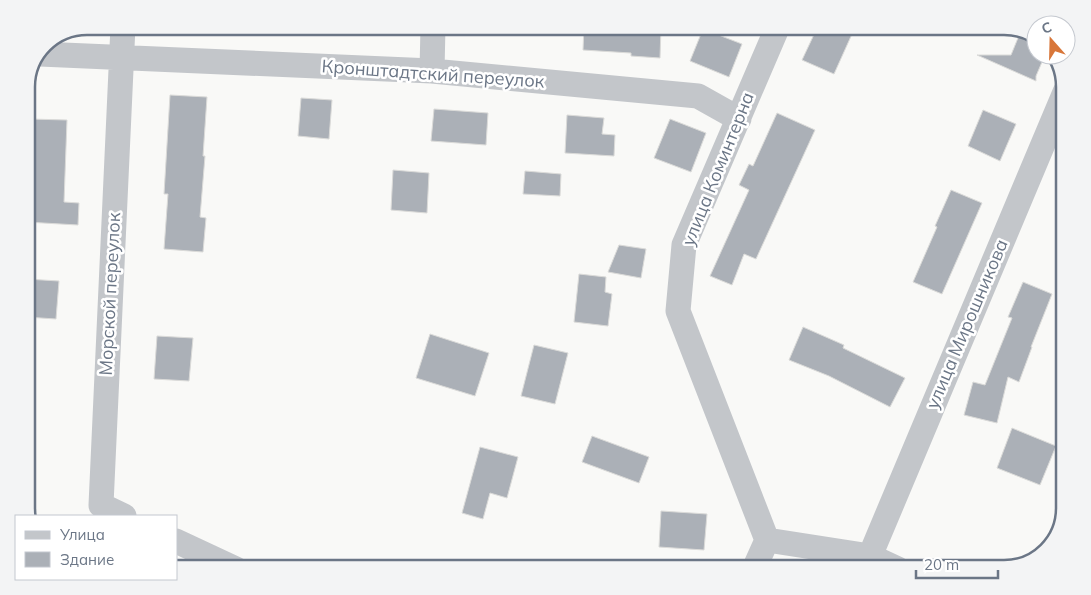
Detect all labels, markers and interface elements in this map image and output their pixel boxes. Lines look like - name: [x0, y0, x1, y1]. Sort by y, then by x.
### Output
- north arrow: [1026, 15, 1076, 65]
- text: С: [1039, 18, 1054, 38]
- street label: Кронштадтский переулок: [321, 54, 546, 93]
- street label: улица Коминтерна: [676, 89, 759, 249]
- street label: Морской переулок: [94, 212, 125, 376]
- street label: улица Мирошникова: [920, 236, 1013, 412]
- legend: [15, 515, 178, 580]
- text: Улица: [59, 525, 105, 544]
- scale bar: [916, 548, 998, 580]
- text: Здание: [60, 550, 114, 569]
- text: 20 m: [924, 555, 959, 574]

